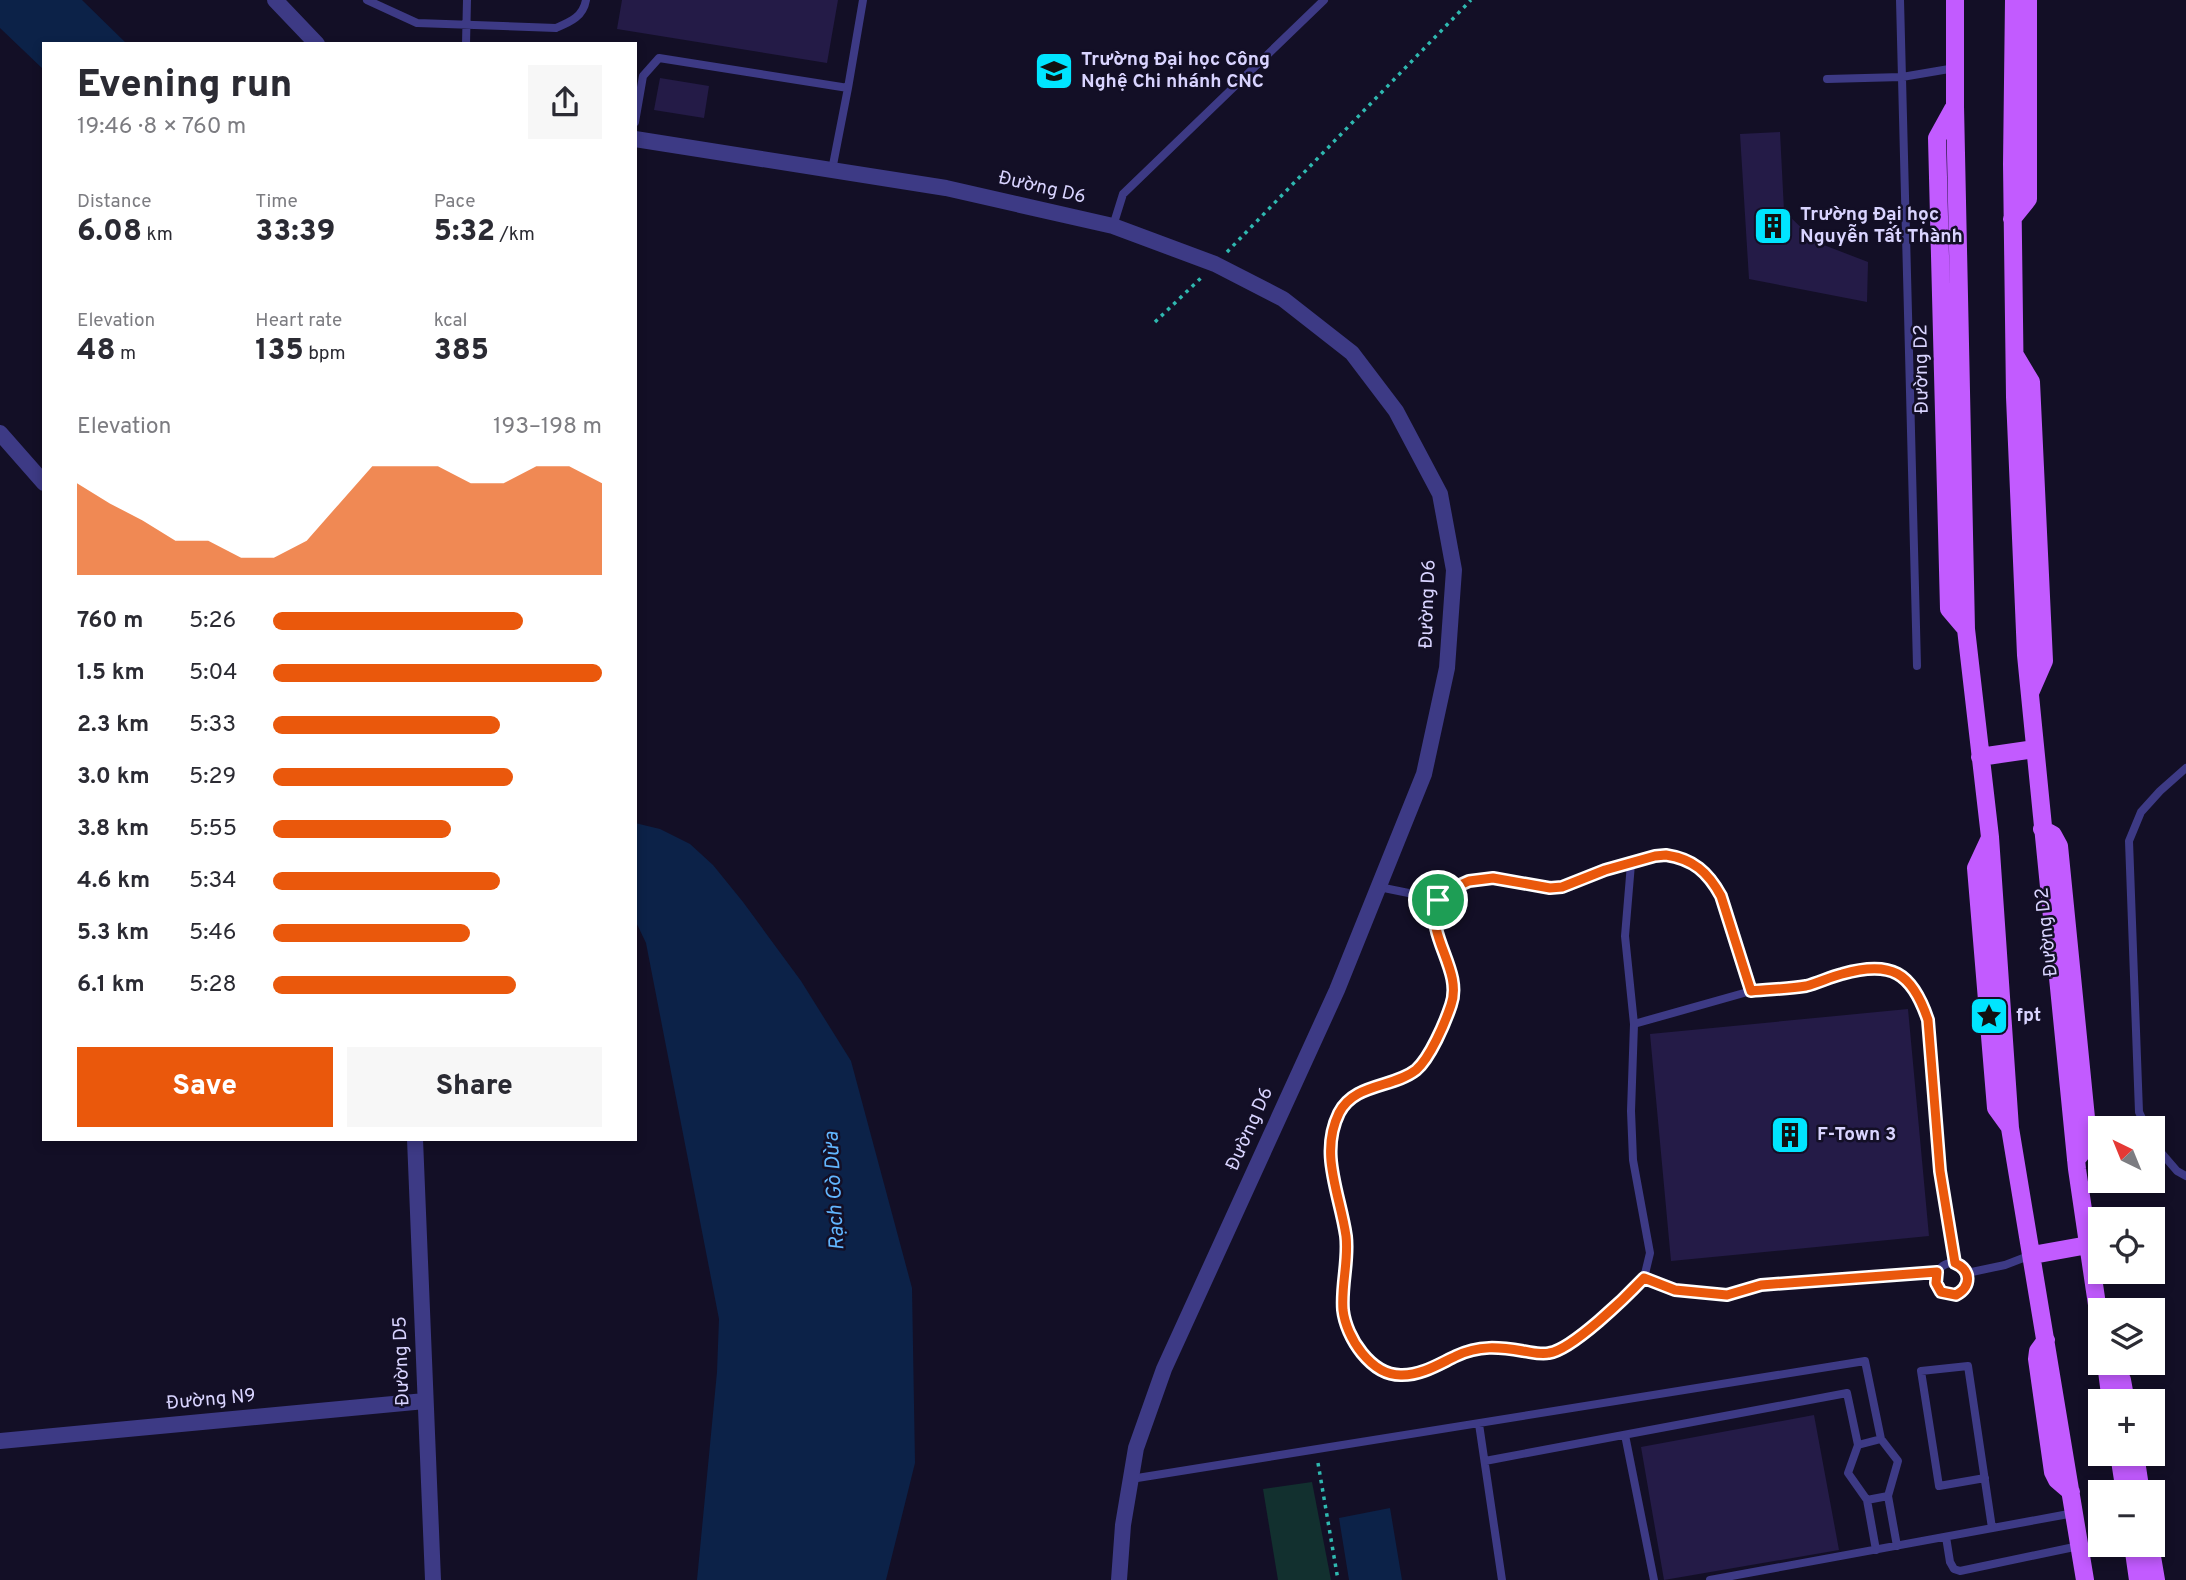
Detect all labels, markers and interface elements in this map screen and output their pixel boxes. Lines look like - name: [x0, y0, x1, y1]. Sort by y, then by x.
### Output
- place label: Trường Đại học Công Nghệ Chi nhánh CNC: [1081, 48, 1270, 94]
- school or university icon: Trường Đại học Công Nghệ Chi nhánh CNC: [1033, 50, 1075, 92]
- text: Evening run: [77, 62, 292, 111]
- button: share: [528, 65, 602, 139]
- text: 19:46 · 8 × 760 m: [77, 113, 246, 142]
- street label: Đường D6: [996, 166, 1088, 210]
- text: Distance: [77, 190, 152, 214]
- text: Time: [255, 190, 298, 214]
- text: Pace: [434, 190, 475, 214]
- place label: Trường Đại học Nguyễn Tất Thành: [1800, 203, 1963, 249]
- building icon: Trường Đại học Nguyễn Tất Thành: [1752, 205, 1794, 247]
- text: 6.08: [77, 214, 142, 251]
- text: 33:39: [255, 214, 335, 251]
- text: 5:32: [434, 214, 495, 251]
- text: km: [142, 223, 173, 247]
- text: /km: [495, 223, 535, 247]
- text: Elevation: [77, 309, 155, 333]
- text: Heart rate: [255, 309, 342, 333]
- text: kcal: [434, 309, 467, 333]
- street label: Đường D2: [1909, 324, 1935, 414]
- text: 48: [77, 333, 116, 370]
- text: 135: [255, 333, 304, 370]
- text: 385: [434, 333, 489, 370]
- text: m: [116, 342, 136, 366]
- text: bpm: [304, 342, 346, 366]
- text: Elevation: [77, 413, 172, 442]
- text: 193–198 m: [493, 413, 602, 442]
- street label: Đường D6: [1414, 559, 1442, 649]
- text: 760 m: [77, 607, 143, 636]
- text: 5:26: [189, 607, 236, 636]
- text: 1.5 km: [77, 659, 145, 688]
- text: 5:04: [189, 659, 238, 688]
- text: 2.3 km: [77, 711, 149, 740]
- text: 5:33: [189, 711, 236, 740]
- text: 3.0 km: [77, 763, 150, 792]
- text: 5:29: [189, 763, 236, 792]
- text: 3.8 km: [77, 815, 149, 844]
- text: 5:55: [189, 815, 237, 844]
- text: 4.6 km: [77, 867, 150, 896]
- text: 5:34: [189, 867, 237, 896]
- pin: [1408, 870, 1468, 930]
- icon: arrive: [1419, 881, 1457, 919]
- street label: Đường D2: [2030, 886, 2064, 978]
- text: 5.3 km: [77, 919, 149, 948]
- text: 5:46: [189, 919, 236, 948]
- text: 6.1 km: [77, 971, 145, 1000]
- text: 5:28: [189, 971, 237, 1000]
- place icon: fpt: [1968, 995, 2010, 1037]
- place label: fpt: [2016, 1004, 2041, 1028]
- button: Save: [77, 1047, 333, 1127]
- button: Share: [347, 1047, 602, 1127]
- street label: Đường D6: [1221, 1083, 1279, 1175]
- building icon: F-Town 3: [1769, 1114, 1811, 1156]
- north arrow: [2088, 1116, 2165, 1194]
- map controls: [2088, 1116, 2165, 1557]
- place label: F-Town 3: [1817, 1123, 1896, 1147]
- water label: Rạch Gò Dừa: [818, 1131, 852, 1251]
- button: locate: [2088, 1207, 2165, 1284]
- button: layers: [2088, 1298, 2165, 1375]
- street label: Đường D5: [388, 1316, 416, 1406]
- street label: Đường N9: [165, 1384, 257, 1416]
- button: +: [2088, 1389, 2165, 1466]
- button: −: [2088, 1480, 2165, 1557]

